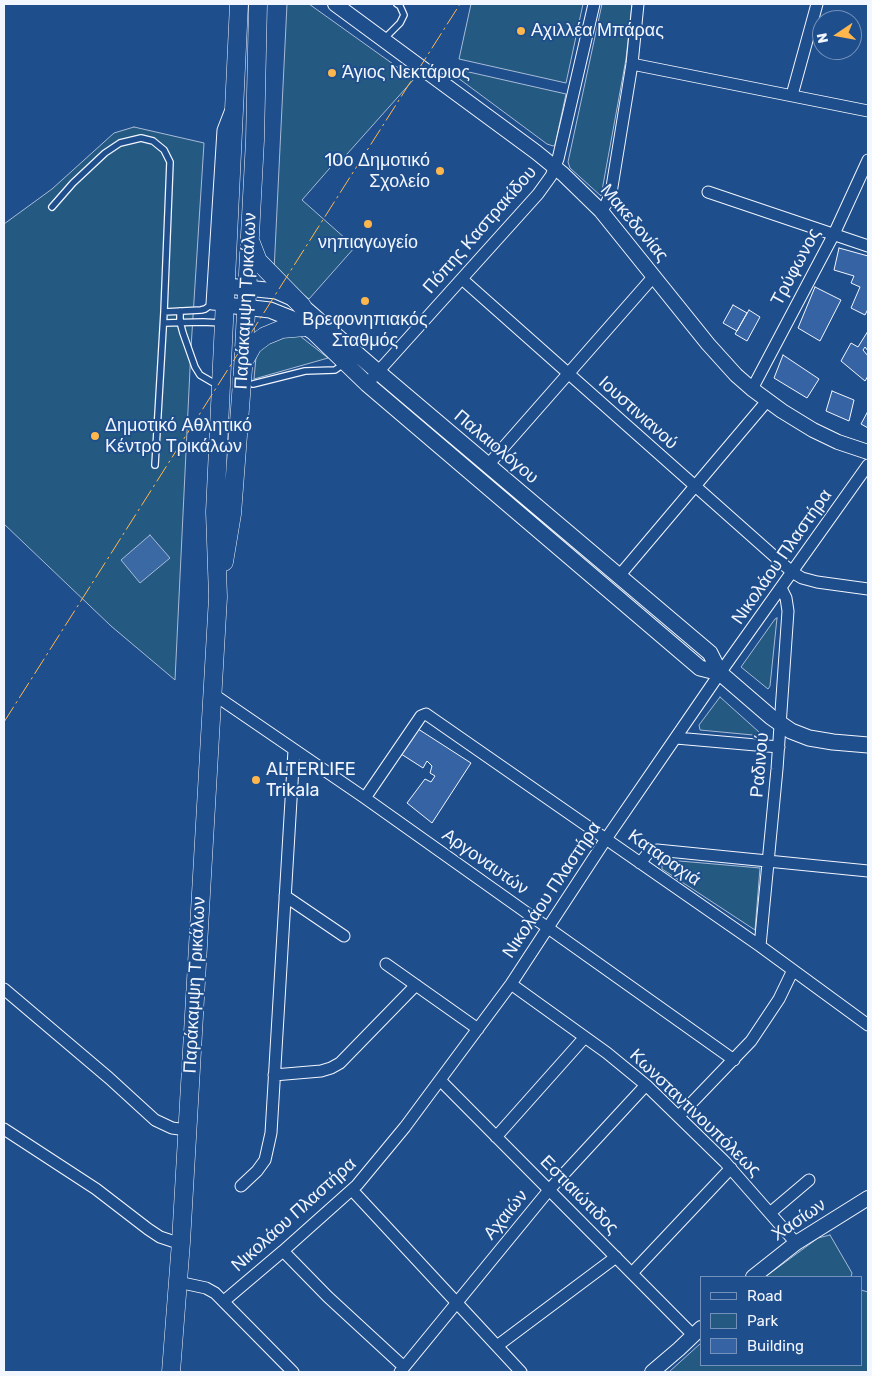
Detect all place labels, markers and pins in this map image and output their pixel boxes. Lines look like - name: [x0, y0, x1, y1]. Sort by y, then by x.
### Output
- place label: Αχιλλέα Μπάρας: [531, 20, 664, 42]
- marker: Αχιλλέα Μπάρας: [515, 25, 527, 37]
- place label: Άγιος Νεκτάριος: [342, 62, 470, 84]
- marker: Άγιος Νεκτάριος: [326, 67, 338, 79]
- place label: 10ο Δημοτικό Σχολείο: [324, 150, 430, 192]
- marker: 10ο Δημοτικό Σχολείο: [434, 165, 446, 177]
- marker: νηπιαγωγείο: [362, 218, 374, 230]
- place label: νηπιαγωγείο: [318, 232, 418, 254]
- marker: Βρεφονηπιακός Σταθμός: [359, 295, 371, 307]
- place label: Βρεφονηπιακός Σταθμός: [302, 309, 428, 352]
- place label: Δημοτικό Αθλητικό Κέντρο Τρικάλων: [105, 415, 252, 458]
- marker: Δημοτικό Αθλητικό Κέντρο Τρικάλων: [89, 430, 101, 442]
- place label: ALTERLIFE Trikala: [266, 759, 356, 802]
- marker: ALTERLIFE Trikala: [250, 774, 262, 786]

